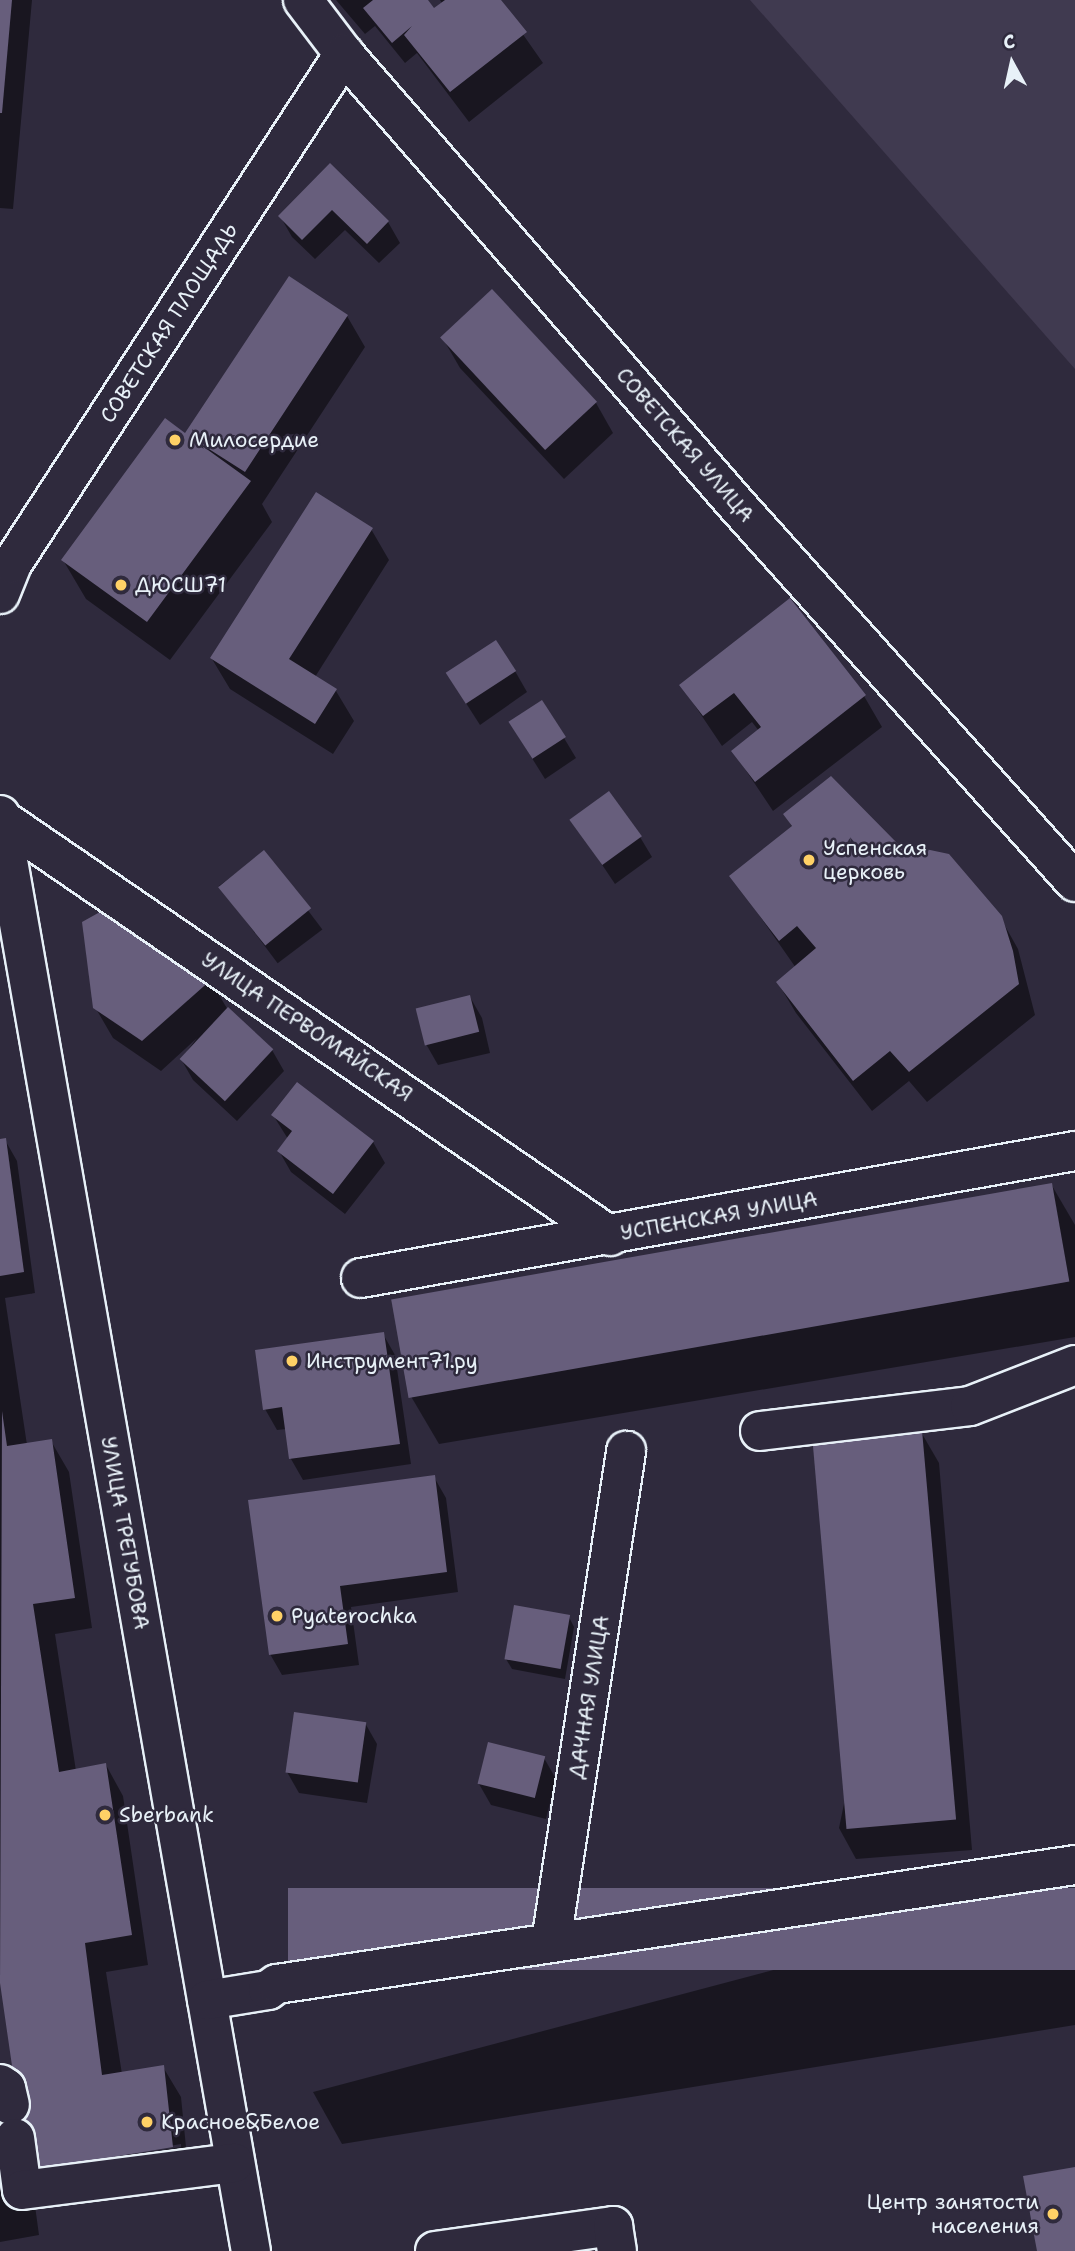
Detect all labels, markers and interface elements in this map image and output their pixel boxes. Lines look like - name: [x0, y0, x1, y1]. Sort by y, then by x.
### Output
- north arrow: [977, 28, 1047, 98]
- text: С: [1001, 29, 1017, 55]
- street label: СОВЕТСКАЯ ПЛОЩАДЬ: [95, 218, 243, 428]
- street label: СОВЕТСКАЯ УЛИЦА: [611, 362, 759, 528]
- place label: Милосердие: [189, 427, 319, 453]
- marker: Милосердие: [167, 432, 183, 448]
- place label: ДЮСШ71: [135, 572, 226, 598]
- marker: ДЮСШ71: [113, 577, 129, 593]
- place label: Успенская церковь: [823, 835, 927, 885]
- marker: Успенская церковь: [801, 852, 817, 868]
- street label: УЛИЦА ПЕРВОМАЙСКАЯ: [197, 947, 417, 1107]
- street label: УСПЕНСКАЯ УЛИЦА: [618, 1186, 820, 1246]
- place label: Инструмент71.ру: [306, 1348, 478, 1374]
- marker: Инструмент71.ру: [284, 1353, 300, 1369]
- street label: УЛИЦА ТРЕГУБОВА: [96, 1434, 154, 1632]
- place label: Pyaterochka: [291, 1603, 417, 1629]
- marker: Pyaterochka: [269, 1608, 285, 1624]
- street label: ДАЧНАЯ УЛИЦА: [564, 1614, 614, 1780]
- place label: Sberbank: [119, 1802, 214, 1828]
- marker: Sberbank: [97, 1807, 113, 1823]
- place label: Красное&Белое: [161, 2109, 320, 2135]
- marker: Красное&Белое: [139, 2114, 155, 2130]
- place label: Центр занятости населения: [866, 2189, 1039, 2239]
- marker: Центр занятости населения: [1045, 2206, 1061, 2222]

